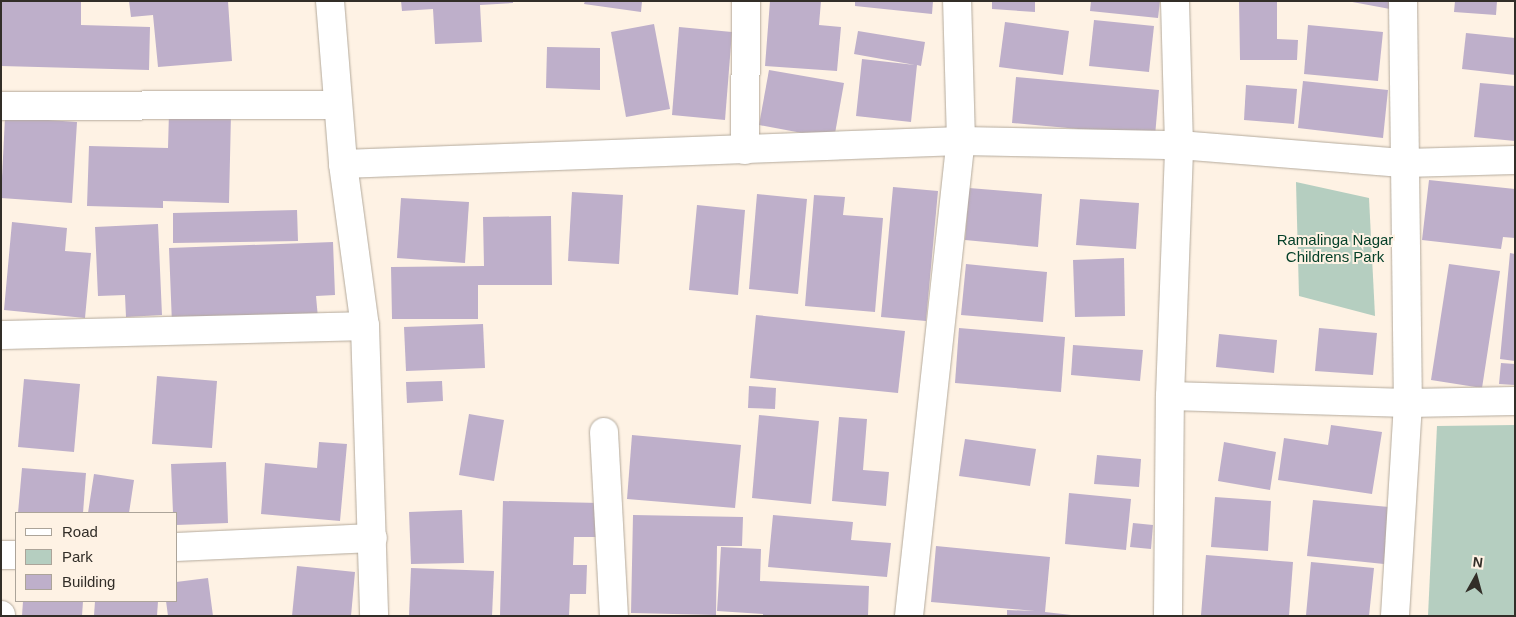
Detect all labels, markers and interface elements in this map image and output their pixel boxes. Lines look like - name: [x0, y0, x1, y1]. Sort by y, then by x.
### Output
- park label: Ramalinga Nagar Childrens Park: [1277, 230, 1393, 265]
- legend: [15, 512, 178, 602]
- text: Road: [62, 523, 98, 540]
- text: Park: [62, 548, 93, 565]
- north arrow: [1451, 552, 1501, 602]
- text: N: [1472, 554, 1484, 571]
- text: Building: [62, 573, 115, 590]

